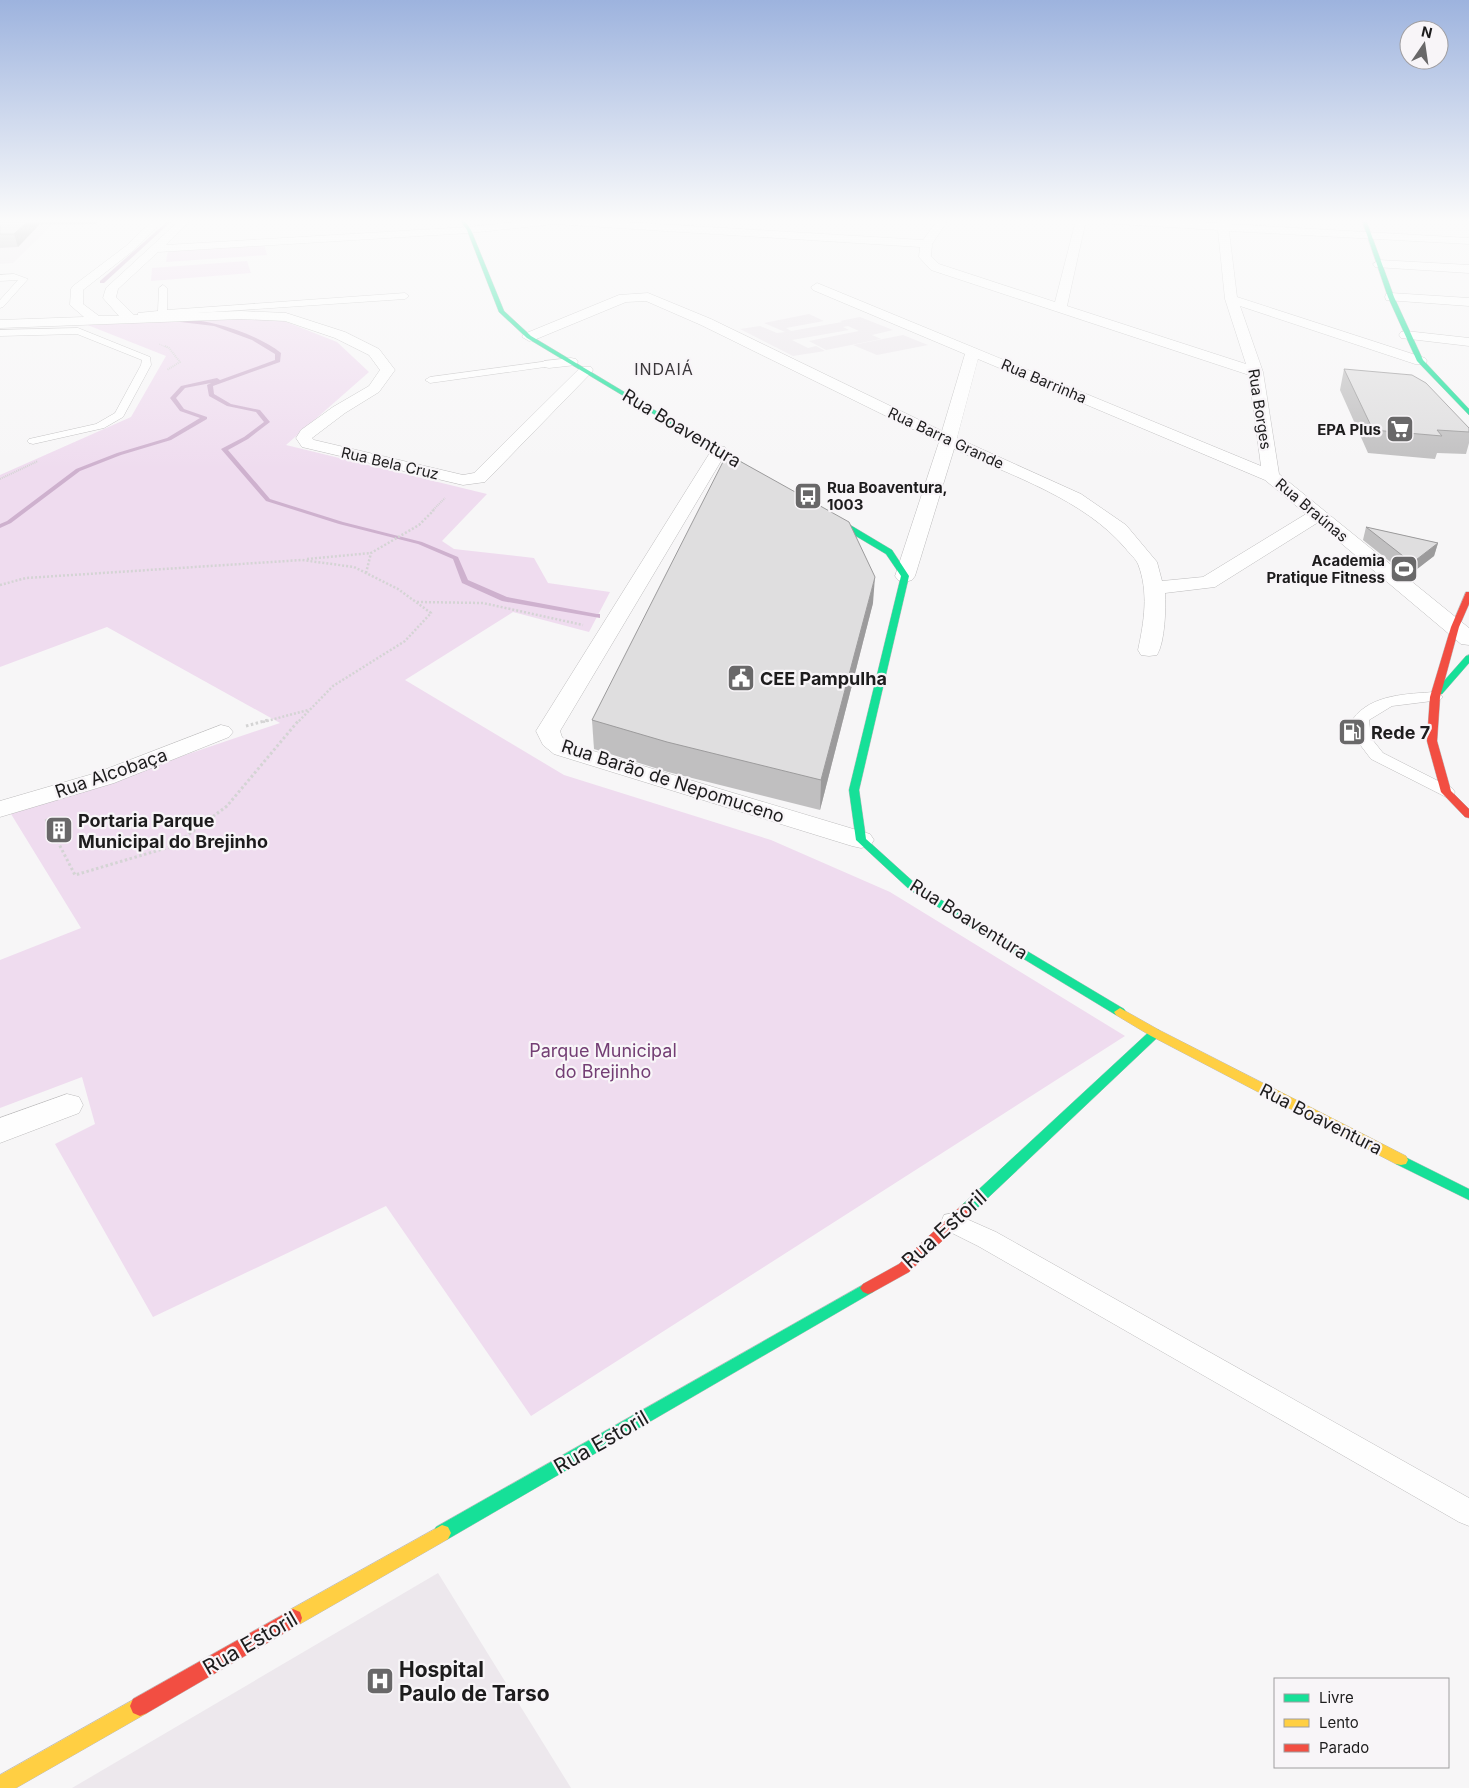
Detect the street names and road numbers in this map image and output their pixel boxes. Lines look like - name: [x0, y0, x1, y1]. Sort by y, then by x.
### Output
- street label: Rua Barrinha: [998, 354, 1090, 408]
- street label: Rua Borges: [1244, 367, 1276, 451]
- street label: Rua Boaventura: [619, 384, 745, 472]
- street label: Rua Barra Grande: [885, 403, 1007, 473]
- street label: Rua Bela Cruz: [339, 443, 441, 483]
- street label: Rua Braúnas: [1272, 474, 1352, 546]
- street label: Rua Barão de Nepomuceno: [559, 735, 787, 827]
- street label: Rua Alcobaça: [52, 744, 170, 802]
- street label: Rua Boaventura: [906, 875, 1032, 963]
- street label: Rua Boaventura: [1256, 1079, 1386, 1159]
- street label: Rua Estoril: [897, 1185, 991, 1273]
- street label: Rua Estoril: [549, 1405, 653, 1479]
- street label: Rua Estoril: [198, 1606, 302, 1680]

